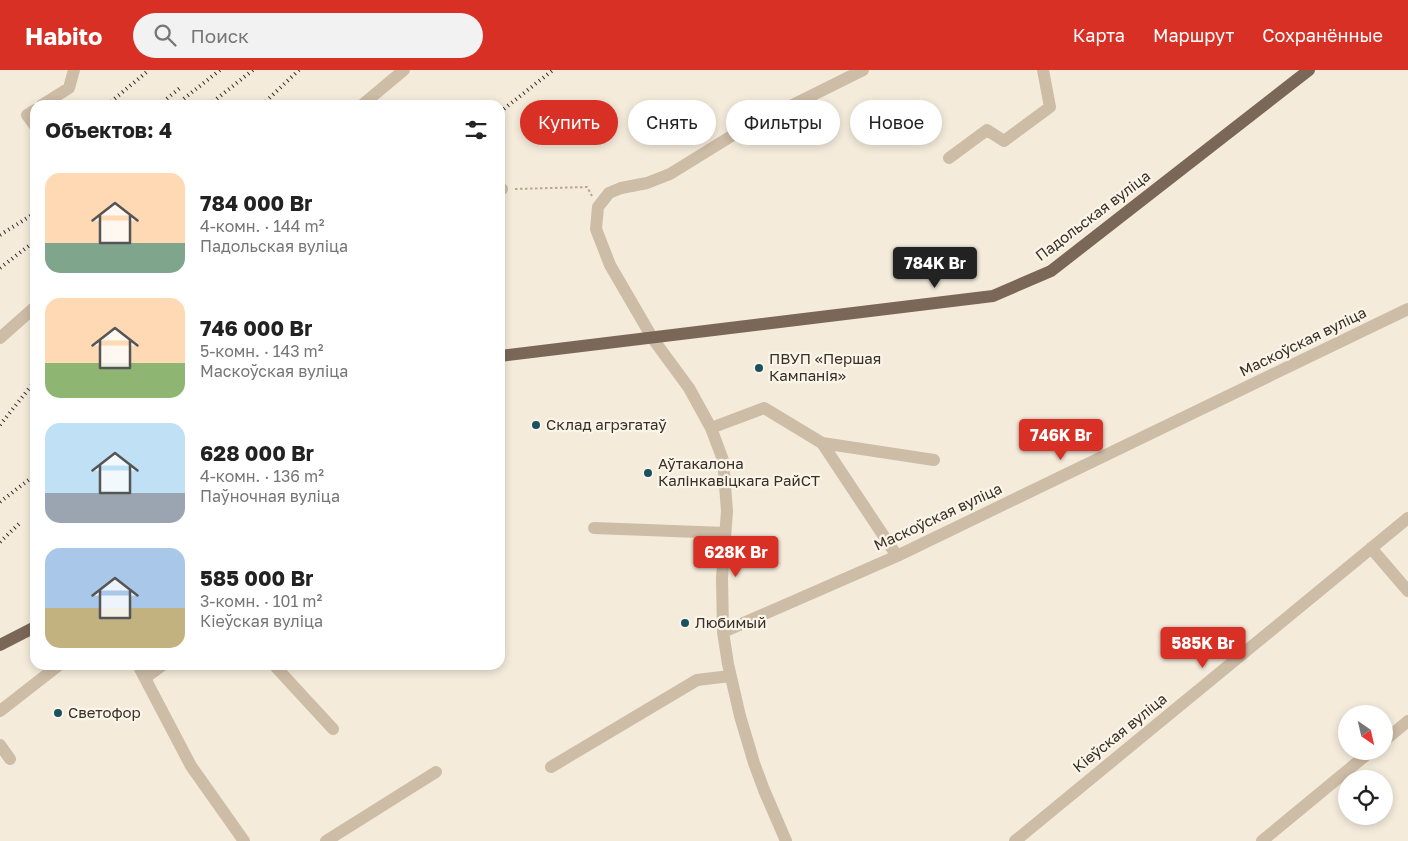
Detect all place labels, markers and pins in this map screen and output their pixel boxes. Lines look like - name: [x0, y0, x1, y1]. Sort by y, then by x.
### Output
- pin: 784K Br: [889, 246, 981, 289]
- place label: ПВУП «Першая Кампанія»: [769, 349, 881, 384]
- marker: ПВУП «Першая Кампанія»: [753, 362, 765, 374]
- place label: Склад агрэгатаў: [546, 415, 667, 433]
- pin: 746K Br: [1015, 418, 1107, 461]
- marker: Склад агрэгатаў: [530, 419, 542, 431]
- place label: Аўтакалона Калінкавіцкага РайСТ: [658, 454, 820, 489]
- marker: Аўтакалона Калінкавіцкага РайСТ: [642, 467, 654, 479]
- pin: 628K Br: [690, 536, 782, 578]
- place label: Любимый: [695, 613, 766, 631]
- marker: Любимый: [679, 617, 691, 629]
- pin: 585K Br: [1157, 626, 1249, 669]
- place label: Светофор: [68, 703, 141, 721]
- marker: Светофор: [52, 707, 64, 719]

